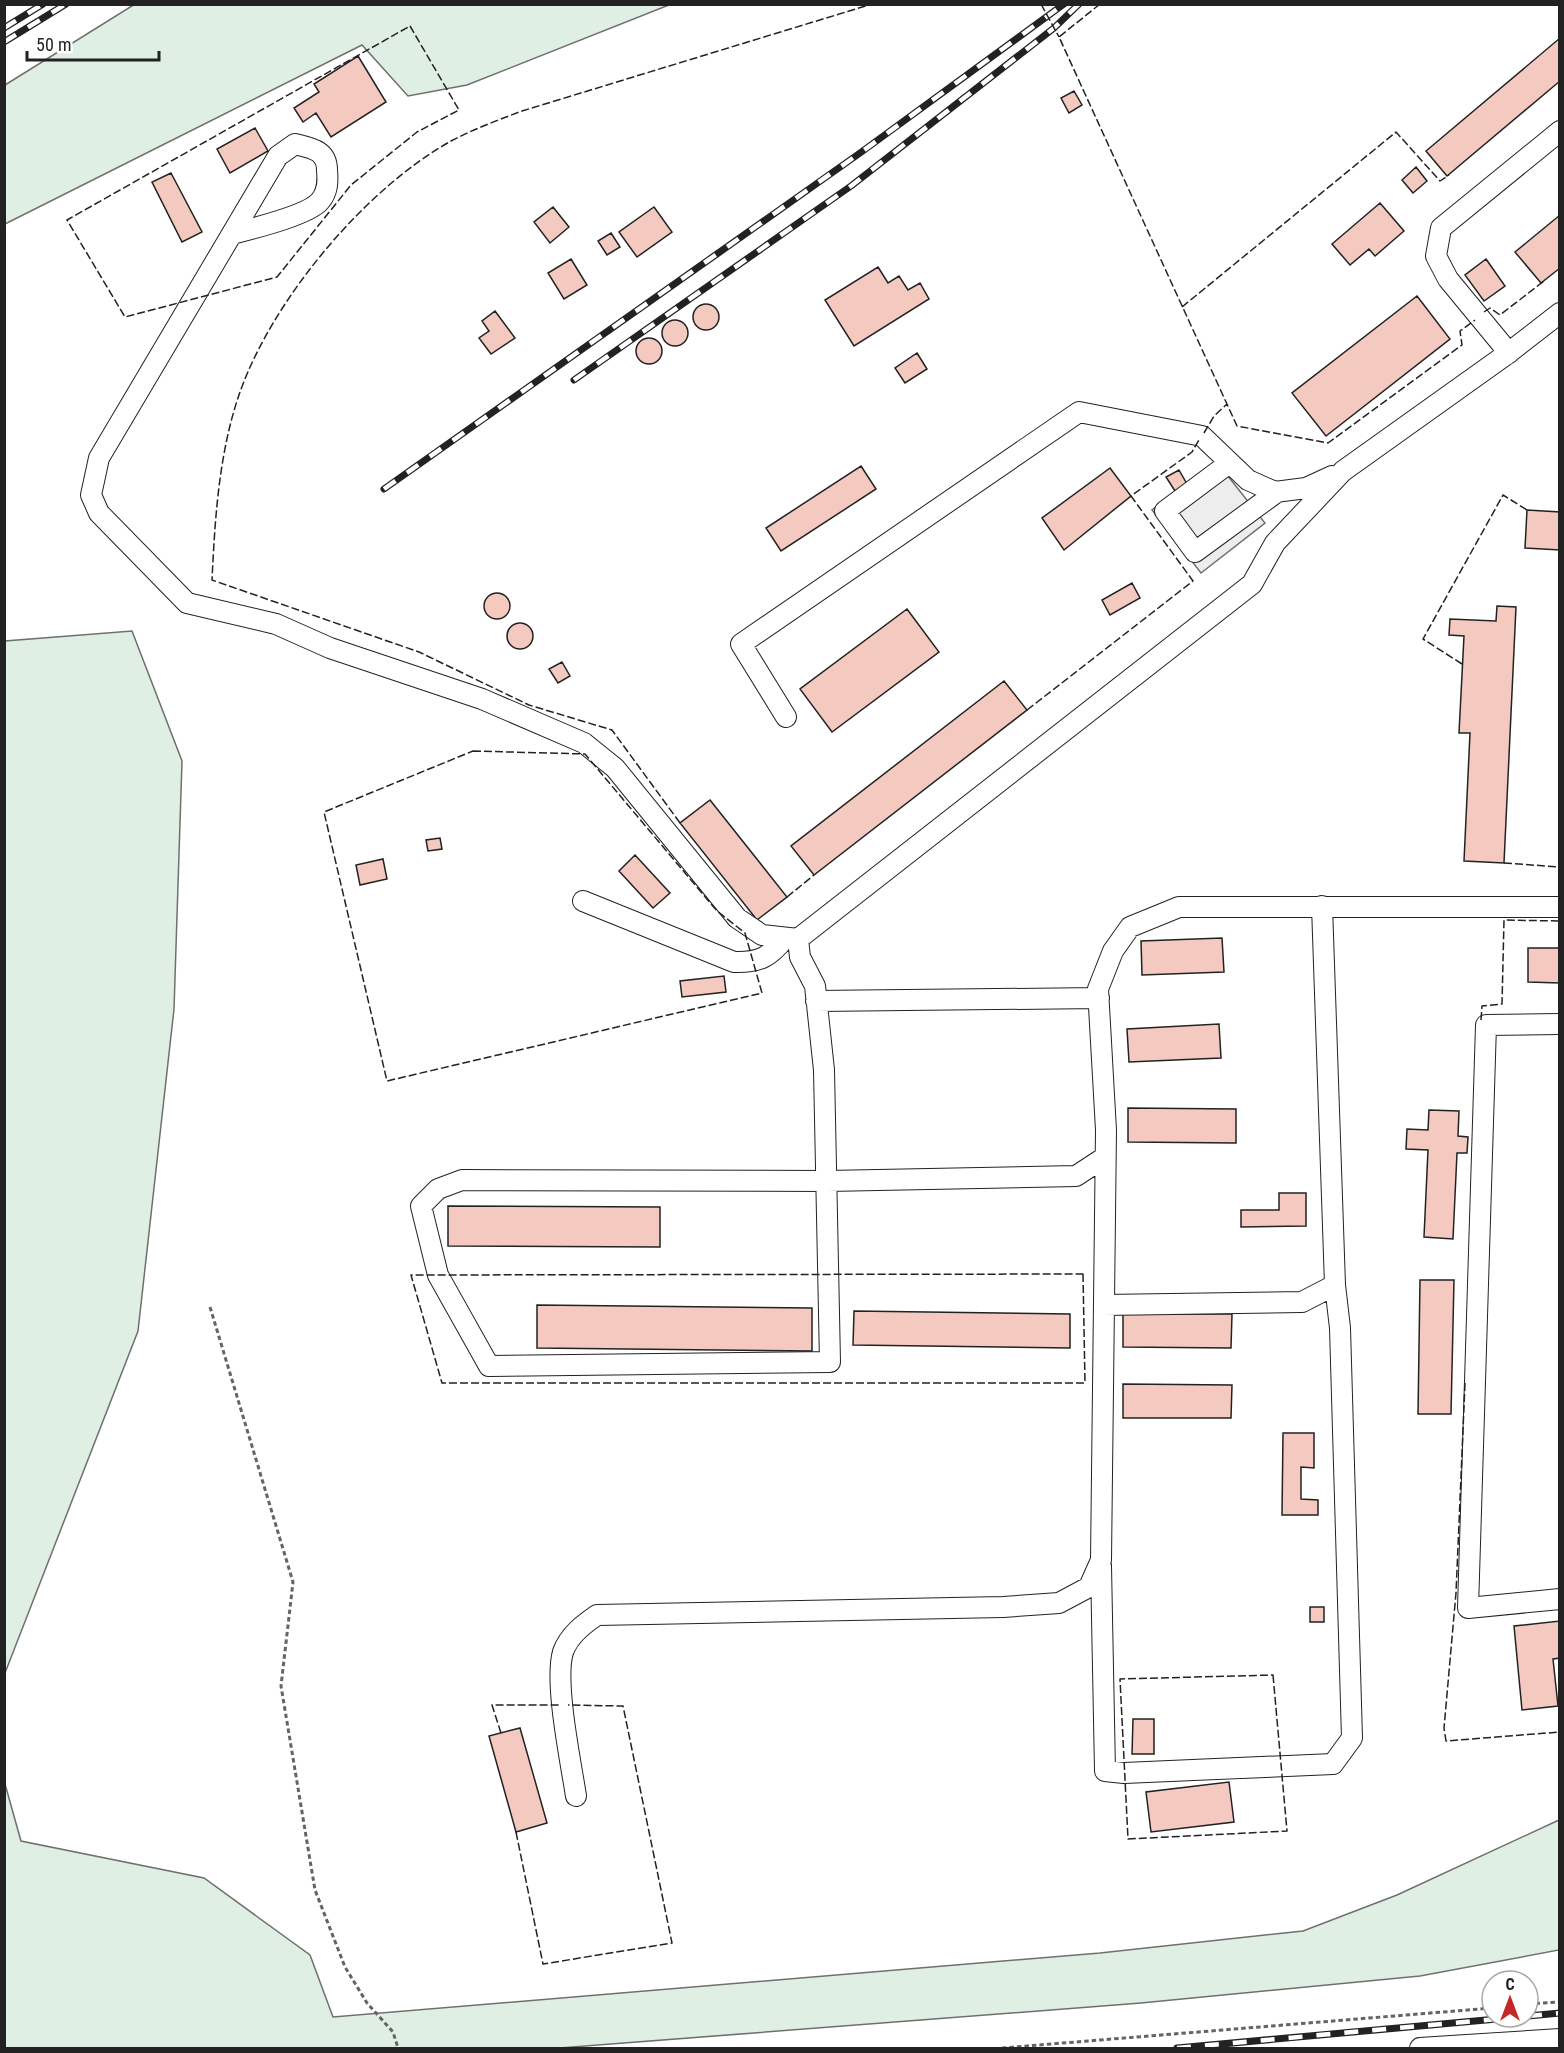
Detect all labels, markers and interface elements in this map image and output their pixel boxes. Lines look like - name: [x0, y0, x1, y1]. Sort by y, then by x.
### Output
- scale bar: [27, 24, 159, 62]
- text: 50 m: [36, 34, 71, 55]
- north arrow: [1480, 1969, 1540, 2029]
- text: С: [1505, 1975, 1515, 1994]

